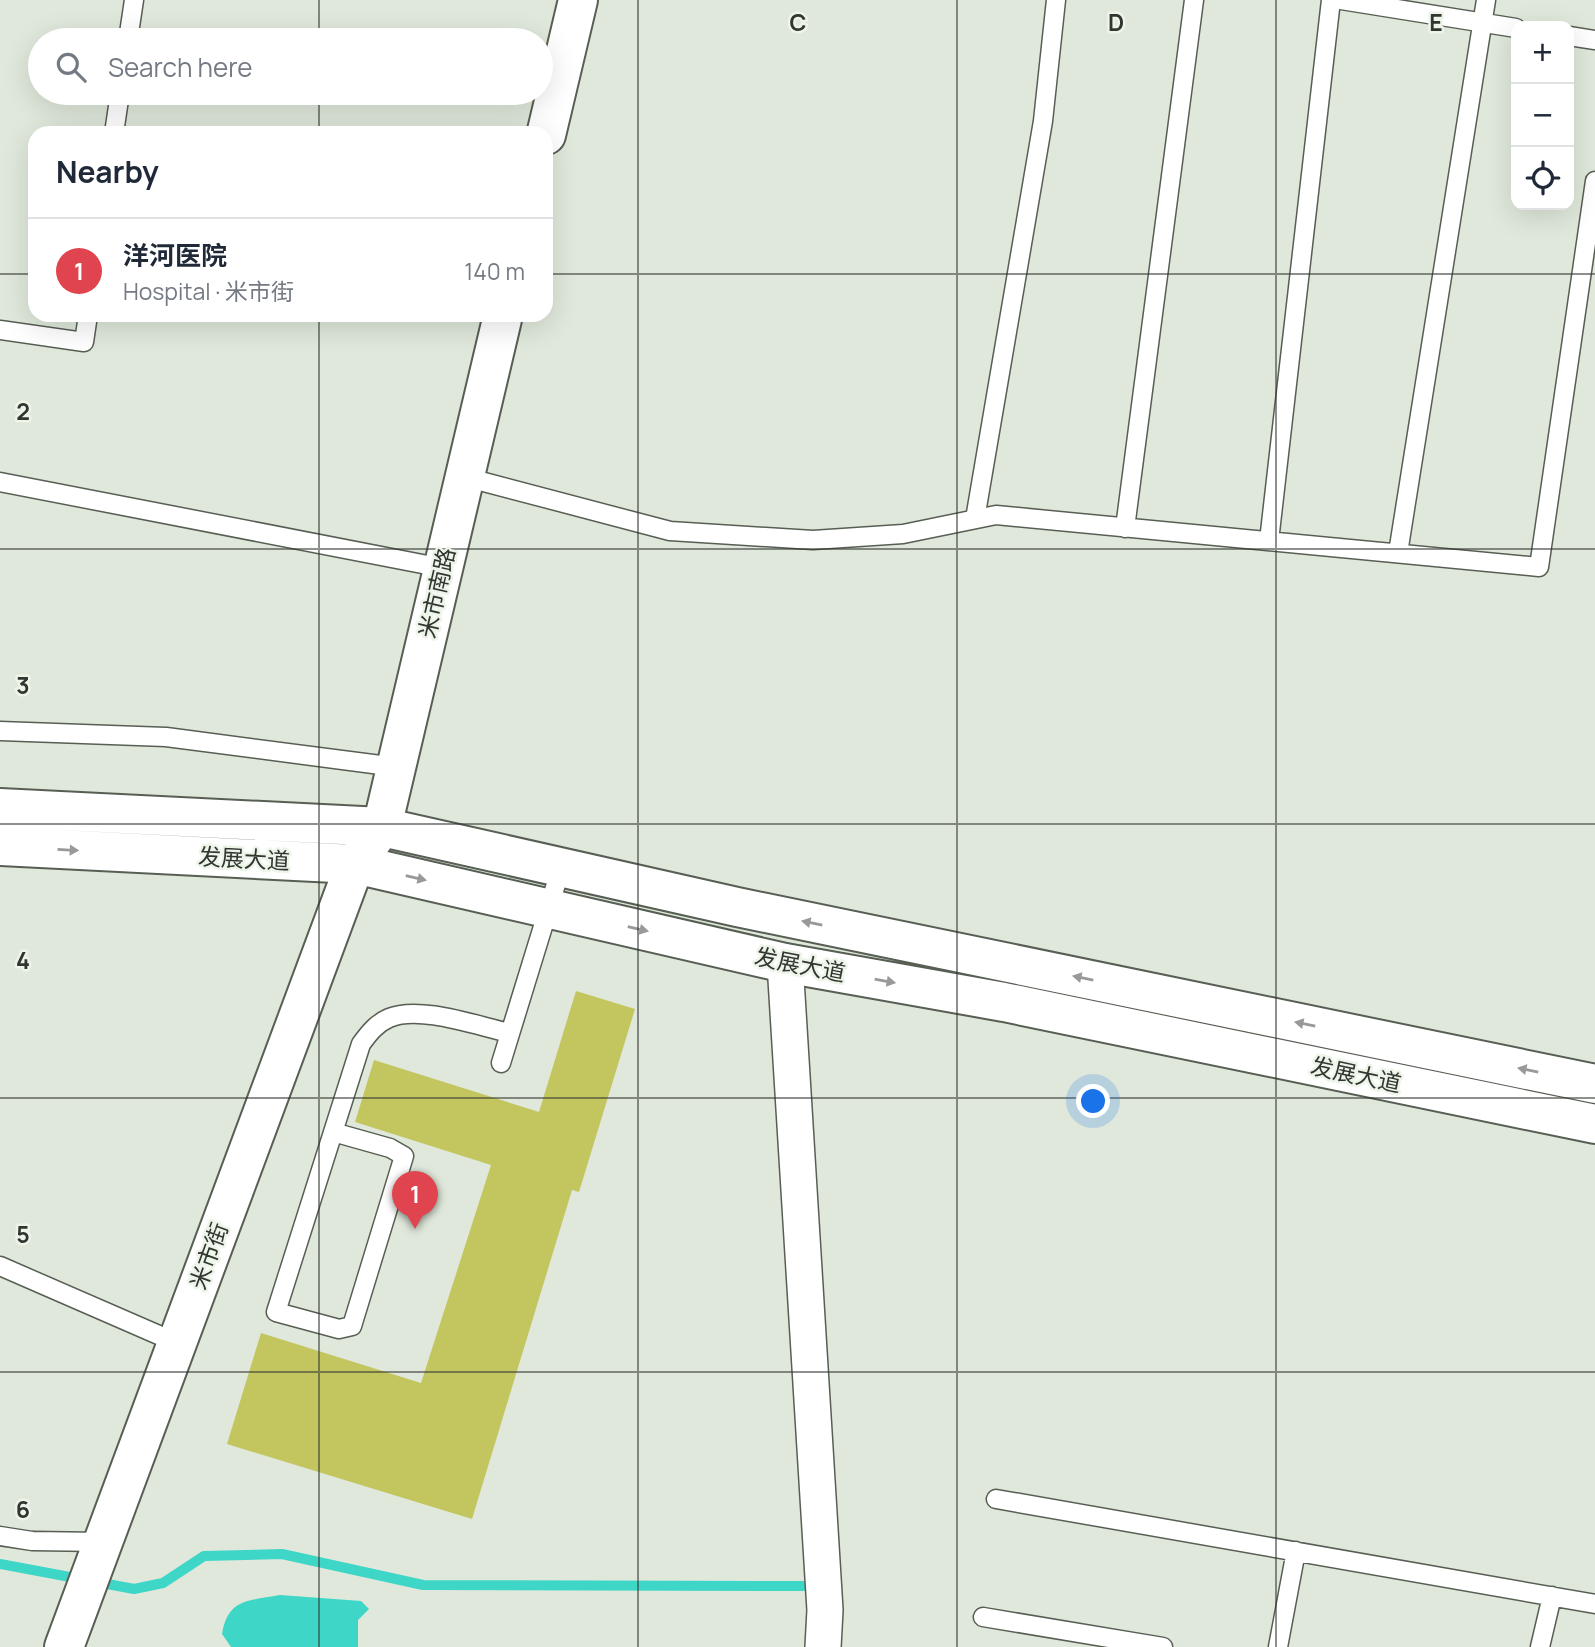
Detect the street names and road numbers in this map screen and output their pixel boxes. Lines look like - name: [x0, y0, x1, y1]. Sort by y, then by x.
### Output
- street label: 米市南路: [410, 544, 462, 641]
- street label: 发展大道: [197, 840, 291, 876]
- street label: 发展大道: [752, 940, 848, 989]
- street label: 发展大道: [1308, 1049, 1405, 1099]
- street label: 米市街: [181, 1218, 235, 1294]

